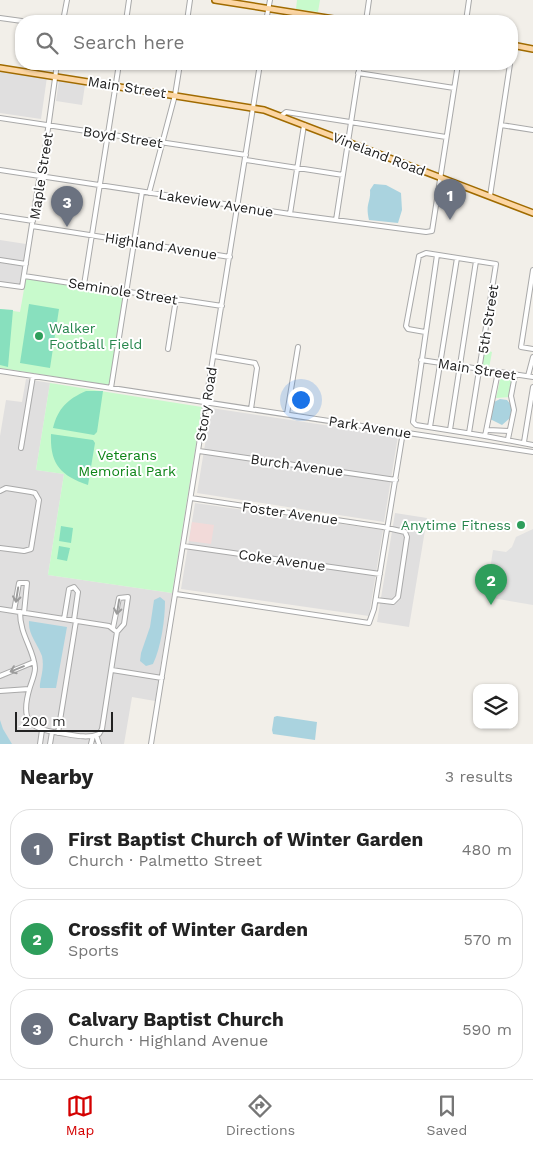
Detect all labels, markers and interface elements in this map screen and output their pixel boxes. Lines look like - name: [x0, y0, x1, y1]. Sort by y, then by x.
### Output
- search box: [15, 15, 518, 70]
- icon: search: [33, 29, 61, 57]
- text: Search here: [73, 31, 184, 54]
- street label: Main Street: [87, 73, 167, 101]
- street label: Boyd Street: [82, 123, 164, 151]
- street label: Vineland Road: [330, 129, 428, 179]
- street label: Maple Street: [26, 131, 56, 221]
- pin: 1: [434, 179, 466, 220]
- pin: 3: [51, 186, 83, 227]
- street label: Lakeview Avenue: [158, 186, 274, 220]
- street label: Highland Avenue: [104, 229, 218, 263]
- street label: Seminole Street: [67, 274, 179, 308]
- street label: 5th Street: [475, 283, 501, 355]
- place label: Walker Football Field: [49, 320, 142, 352]
- marker: Walker Football Field: [33, 330, 45, 342]
- street label: Main Street: [437, 355, 517, 383]
- street label: Story Road: [192, 366, 220, 442]
- your location: [288, 387, 314, 413]
- street label: Park Avenue: [327, 413, 413, 441]
- park label: Veterans Memorial Park: [78, 447, 176, 479]
- street label: Burch Avenue: [250, 451, 344, 479]
- street label: Foster Avenue: [241, 498, 339, 528]
- place label: Anytime Fitness: [401, 517, 511, 533]
- marker: Anytime Fitness: [515, 519, 527, 531]
- street label: Coke Avenue: [238, 546, 326, 574]
- pin: 2: [475, 564, 507, 605]
- one-way arrow: [11, 587, 21, 603]
- one-way arrow: [112, 598, 122, 614]
- one-way arrow: [10, 664, 25, 674]
- map controls: [473, 684, 518, 729]
- button: layers: [473, 684, 518, 729]
- scale bar: [15, 709, 112, 732]
- text: 200 m: [22, 713, 66, 729]
- text: Nearby: [20, 764, 93, 789]
- text: 3 results: [445, 767, 513, 786]
- text: First Baptist Church of Winter Garden: [68, 828, 423, 851]
- text: 1: [34, 840, 40, 859]
- text: 480 m: [462, 840, 512, 859]
- text: Church · Palmetto Street: [68, 851, 262, 870]
- text: Crossfit of Winter Garden: [68, 918, 308, 941]
- text: 2: [32, 930, 42, 949]
- text: 570 m: [463, 930, 512, 949]
- text: Sports: [68, 941, 119, 960]
- text: Calvary Baptist Church: [68, 1008, 284, 1031]
- text: 3: [32, 1020, 42, 1039]
- text: 590 m: [462, 1020, 512, 1039]
- text: Church · Highland Avenue: [68, 1031, 268, 1050]
- tab: Map: [66, 1092, 94, 1138]
- tab: Directions: [226, 1092, 295, 1138]
- tab: Saved: [427, 1092, 467, 1138]

